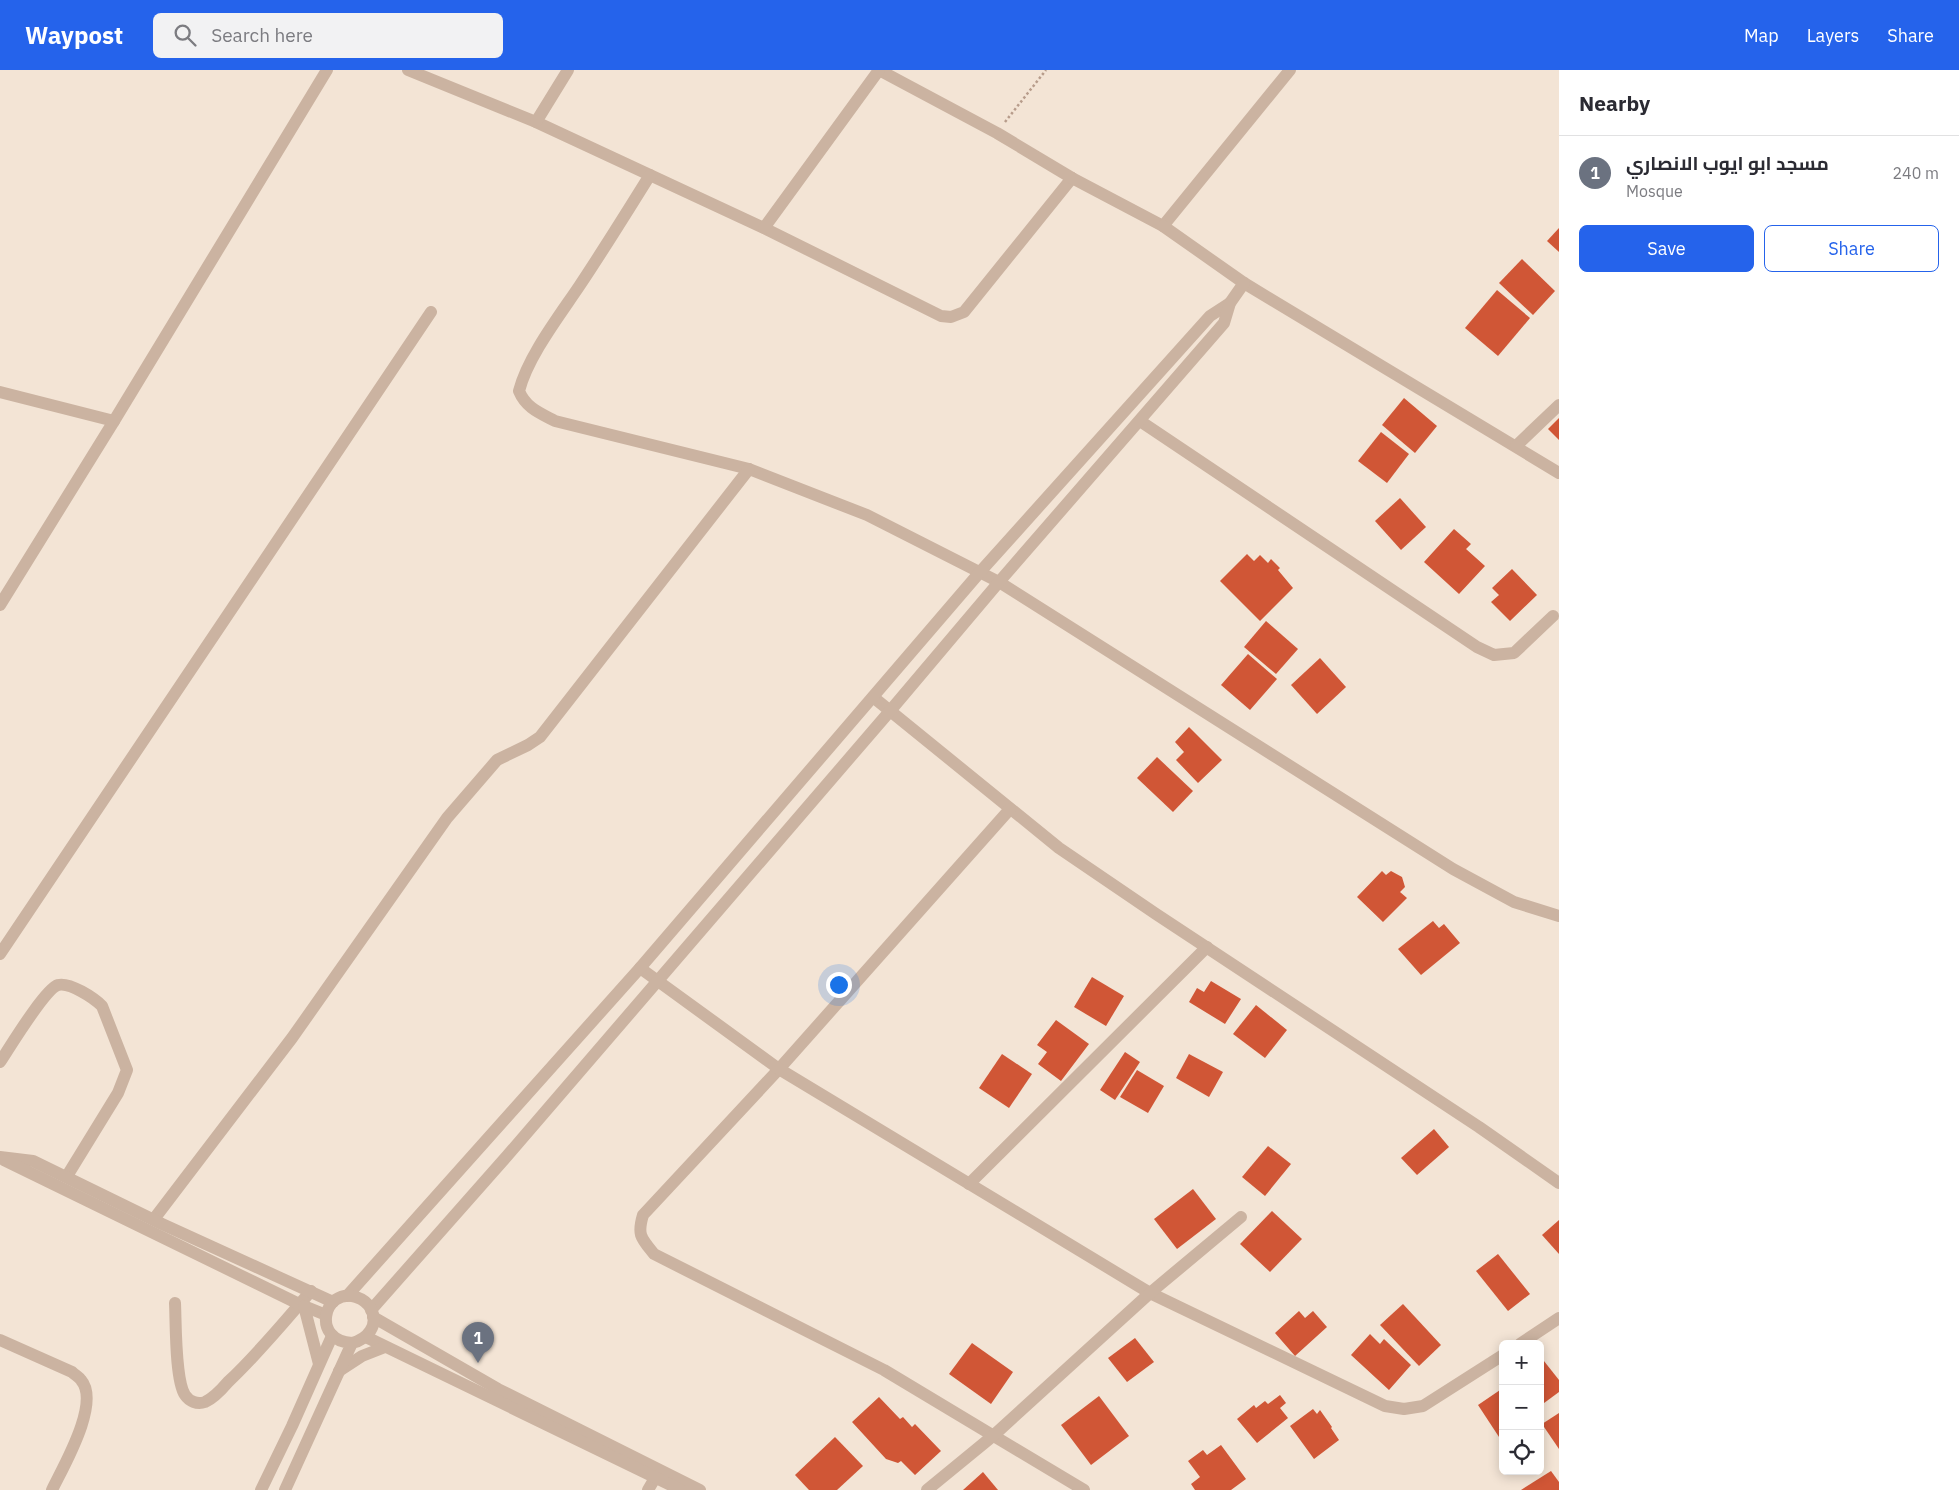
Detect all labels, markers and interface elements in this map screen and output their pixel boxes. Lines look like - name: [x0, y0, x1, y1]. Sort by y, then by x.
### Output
- search box: [153, 13, 503, 58]
- text: Waypost: [25, 19, 123, 51]
- icon: search: [171, 21, 199, 49]
- text: Search here: [211, 23, 313, 47]
- text: Map: [1744, 24, 1779, 47]
- text: Layers: [1807, 24, 1859, 47]
- text: Share: [1887, 24, 1934, 47]
- text: Nearby: [1579, 89, 1650, 117]
- text: مسجد ابو ايوب الانصاري: [1626, 151, 1829, 175]
- text: 1: [1590, 163, 1600, 183]
- text: 240 m: [1892, 163, 1939, 183]
- text: Mosque: [1626, 181, 1683, 201]
- button: Save: [1579, 225, 1754, 272]
- button: Share: [1764, 225, 1939, 272]
- your location: [826, 972, 852, 998]
- pin: 1: [462, 1322, 494, 1363]
- map controls: [1499, 1340, 1544, 1475]
- button: +: [1499, 1340, 1544, 1385]
- button: −: [1499, 1385, 1544, 1430]
- button: locate: [1499, 1430, 1544, 1475]

